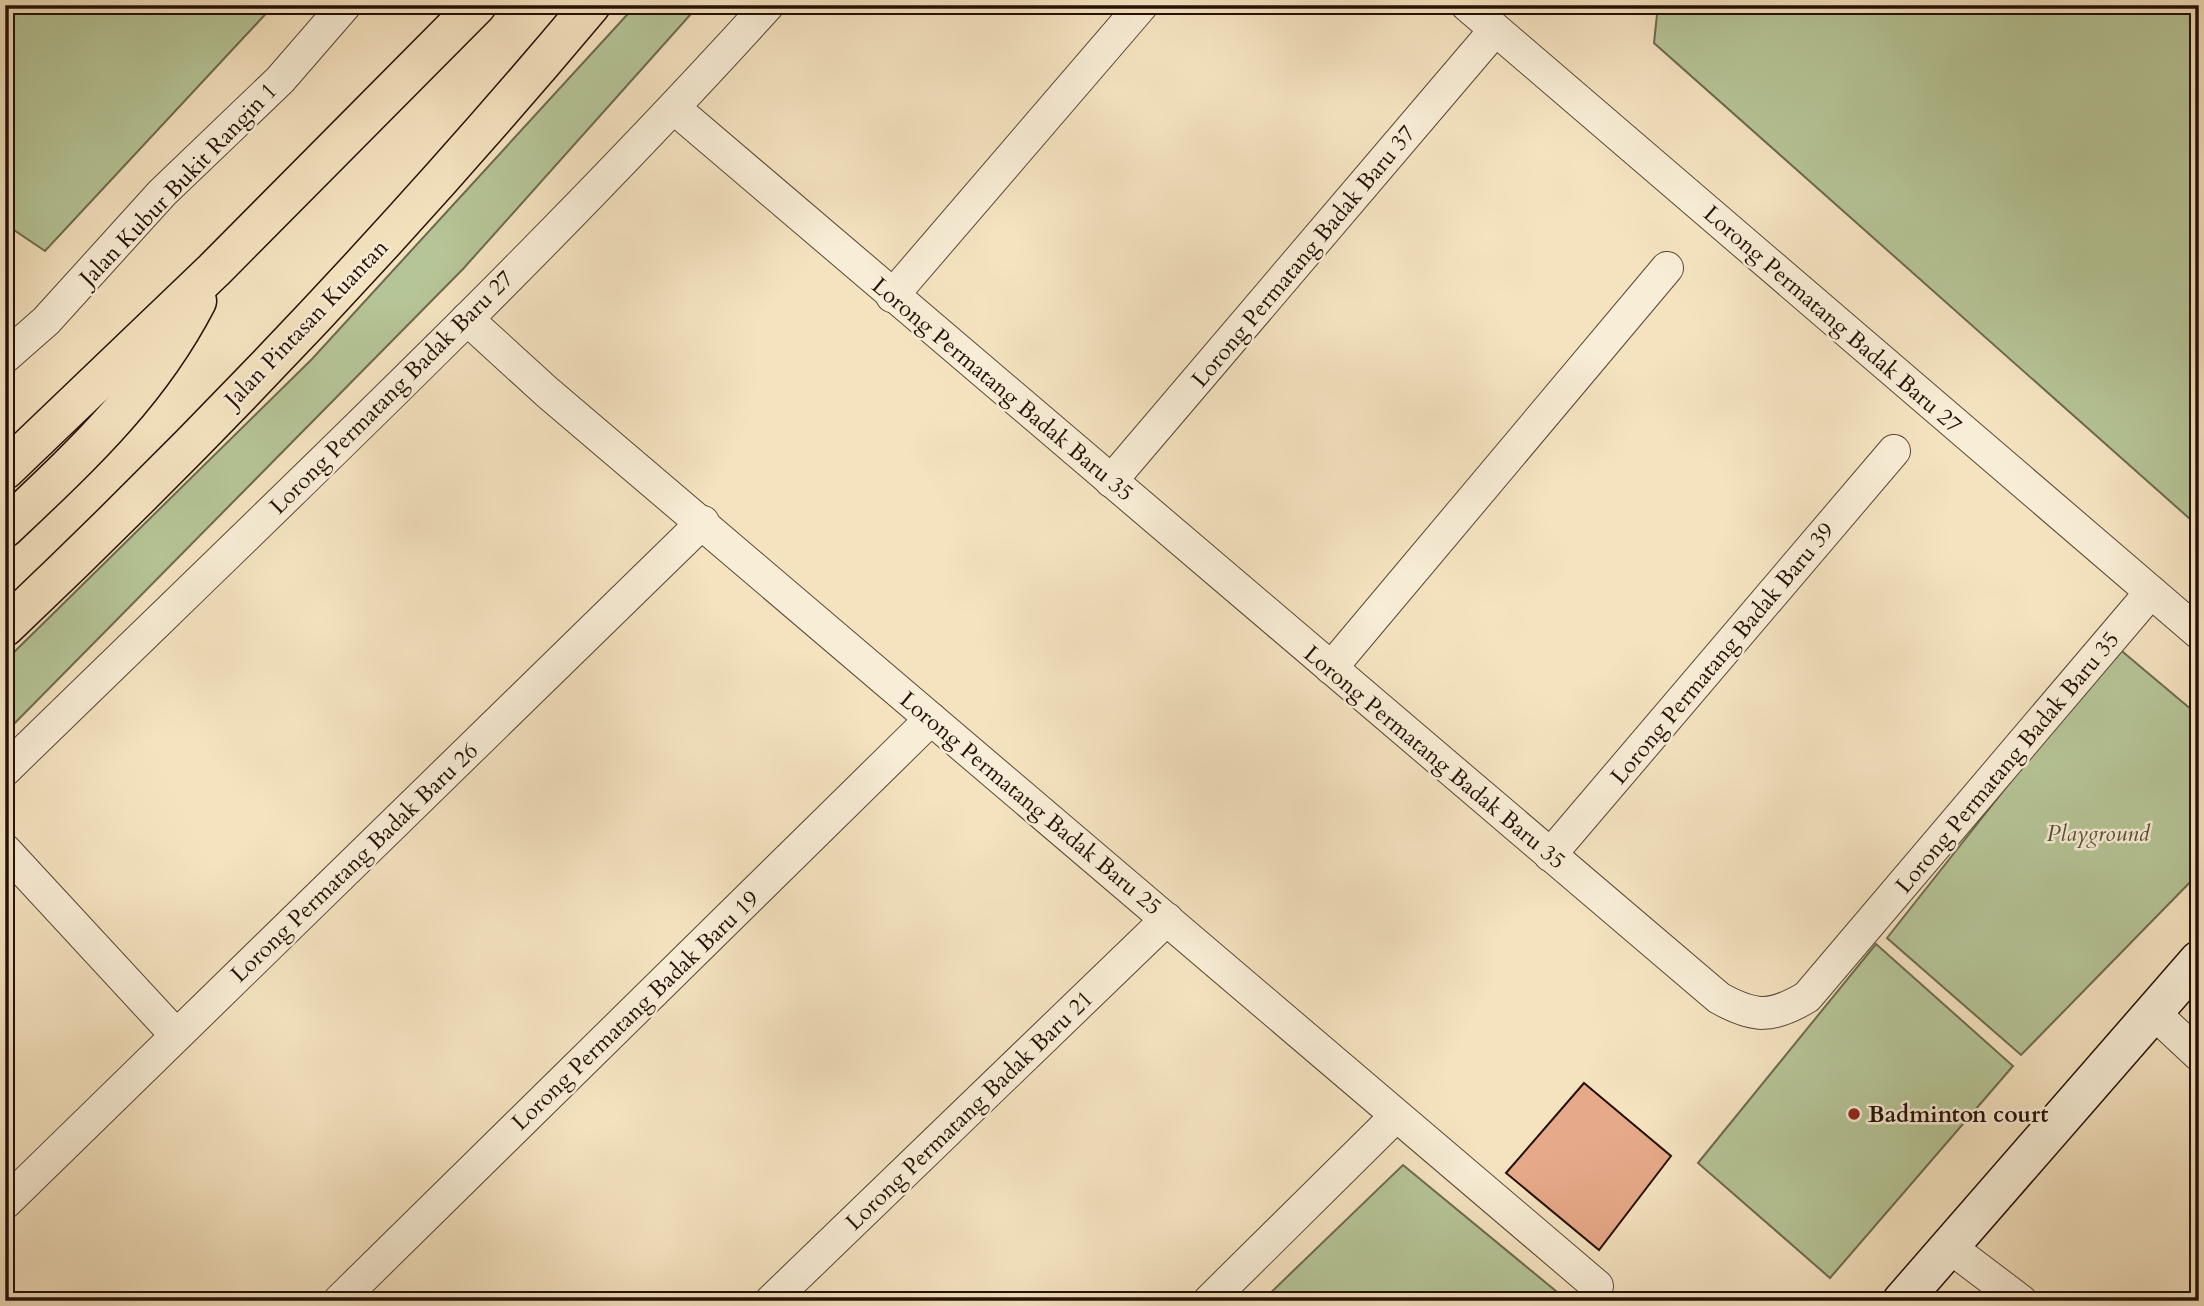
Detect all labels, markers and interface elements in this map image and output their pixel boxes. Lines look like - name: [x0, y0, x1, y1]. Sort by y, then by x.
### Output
- street label: Jalan Kubur Bukit Rangin 1: [71, 76, 284, 295]
- street label: Lorong Permatang Badak Baru 37: [1184, 119, 1422, 394]
- street label: Lorong Permatang Badak Baru 27: [1697, 198, 1969, 440]
- street label: Jalan Pintasan Kuantan: [216, 232, 395, 416]
- street label: Lorong Permatang Badak Baru 27: [263, 264, 520, 521]
- street label: Lorong Permatang Badak Baru 35: [865, 270, 1140, 508]
- street label: Lorong Permatang Badak Baru 39: [1603, 516, 1841, 791]
- street label: Lorong Permatang Badak Baru 35: [1888, 625, 2126, 900]
- street label: Lorong Permatang Badak Baru 35: [1297, 638, 1572, 876]
- street label: Lorong Permatang Badak Baru 25: [893, 684, 1168, 922]
- street label: Lorong Permatang Badak Baru 26: [224, 736, 485, 989]
- park label: Playground: [2047, 818, 2150, 849]
- street label: Lorong Permatang Badak Baru 19: [505, 884, 766, 1137]
- street label: Lorong Permatang Badak Baru 21: [839, 984, 1100, 1237]
- place label: Badminton court: [1868, 1099, 2048, 1130]
- marker: Badminton court: [1846, 1106, 1862, 1122]

